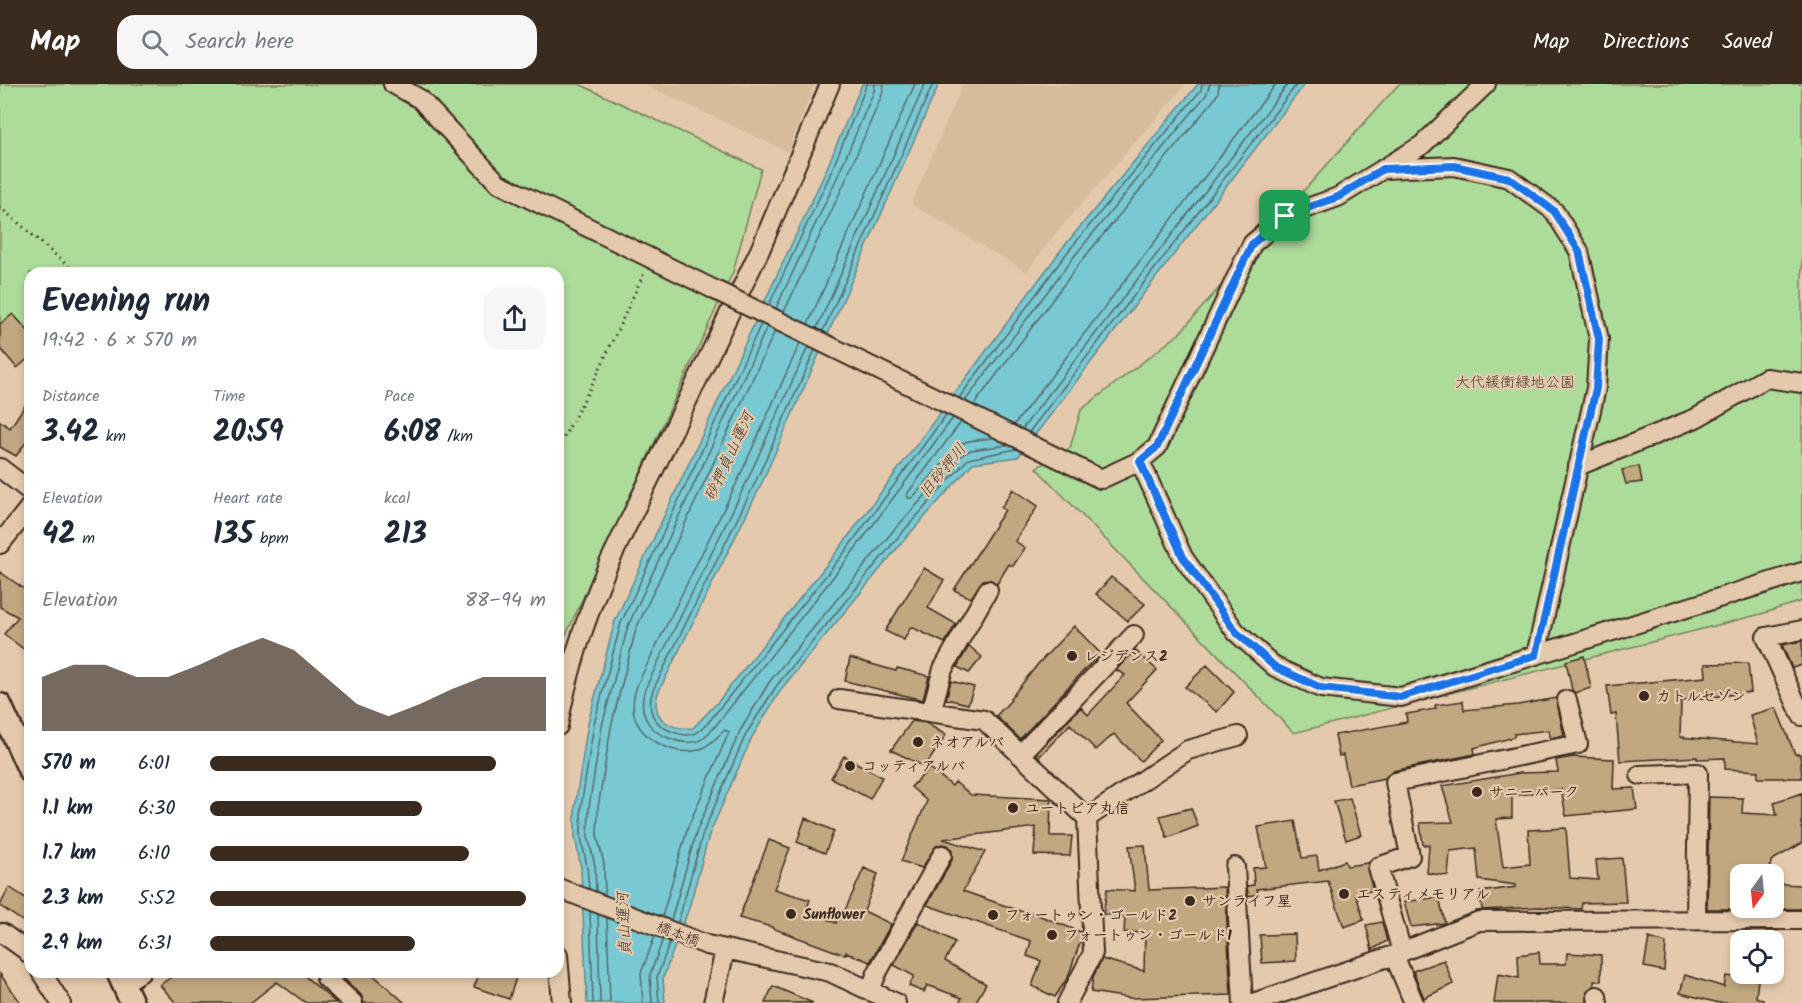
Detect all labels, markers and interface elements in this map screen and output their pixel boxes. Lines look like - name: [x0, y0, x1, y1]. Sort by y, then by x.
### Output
- search box: [117, 15, 537, 69]
- text: Map: [30, 20, 81, 65]
- text: Search here: [186, 25, 294, 60]
- icon: search: [138, 26, 171, 59]
- text: Map: [1533, 26, 1569, 59]
- text: Directions: [1602, 26, 1689, 59]
- text: Saved: [1722, 26, 1772, 59]
- pin: [1259, 190, 1310, 241]
- icon: arrive: [1268, 199, 1301, 232]
- text: Evening run: [42, 276, 210, 329]
- button: share: [483, 287, 546, 350]
- text: 19:42 · 6 × 570 m: [42, 325, 197, 357]
- park label: 大代緩衝緑地公園: [1455, 371, 1575, 395]
- text: Distance: [42, 384, 100, 409]
- text: Time: [213, 384, 245, 409]
- text: Pace: [384, 384, 415, 409]
- water label: 砂押貞山運河: [698, 406, 762, 505]
- text: 3.42: [42, 409, 99, 457]
- text: 20:59: [213, 409, 284, 457]
- text: 6:08: [384, 409, 441, 457]
- text: km: [99, 424, 126, 449]
- text: /km: [441, 424, 473, 449]
- water label: 旧砂押川: [913, 438, 973, 504]
- text: Elevation: [42, 486, 103, 511]
- text: Heart rate: [213, 486, 283, 511]
- text: kcal: [384, 486, 410, 511]
- text: 42: [42, 511, 76, 559]
- text: 135: [213, 511, 254, 559]
- text: 213: [384, 511, 427, 559]
- text: m: [76, 526, 95, 551]
- text: bpm: [254, 526, 289, 551]
- text: Elevation: [42, 585, 118, 617]
- text: 88–94 m: [465, 585, 546, 617]
- place label: レジデンス2: [1084, 645, 1168, 669]
- marker: レジデンス2: [1065, 649, 1079, 663]
- place label: カトルセゾン: [1656, 685, 1746, 709]
- marker: カトルセゾン: [1637, 689, 1651, 703]
- place label: ネオアルバ: [930, 731, 1004, 755]
- marker: ネオアルバ: [911, 735, 925, 749]
- text: 570 m: [42, 748, 96, 780]
- text: 6:01: [138, 748, 170, 780]
- place label: コッティアルバ: [862, 755, 965, 779]
- marker: コッティアルバ: [843, 759, 857, 773]
- place label: サニーパーク: [1489, 781, 1579, 805]
- marker: サニーパーク: [1470, 785, 1484, 799]
- text: 1.1 km: [42, 793, 93, 825]
- text: 6:30: [138, 793, 175, 825]
- place label: ユートピア丸信: [1025, 797, 1129, 821]
- marker: ユートピア丸信: [1006, 801, 1020, 815]
- text: 1.7 km: [42, 838, 96, 870]
- text: 6:10: [138, 838, 170, 870]
- north arrow: [1730, 864, 1784, 918]
- map controls: [1730, 864, 1784, 984]
- text: 2.3 km: [42, 883, 103, 915]
- text: 5:52: [138, 883, 176, 915]
- place label: エスティメモリアル: [1356, 883, 1490, 907]
- marker: エスティメモリアル: [1337, 887, 1351, 901]
- water label: 貞山運河: [610, 889, 639, 957]
- place label: サンライフ星: [1202, 890, 1292, 914]
- marker: サンライフ星: [1183, 894, 1197, 908]
- place label: Sunflower: [803, 903, 865, 927]
- place label: フォートゥン・ゴールド2: [1005, 904, 1177, 928]
- marker: Sunflower: [784, 907, 798, 921]
- marker: フォートゥン・ゴールド2: [986, 908, 1000, 922]
- street label: 橋本橋: [652, 916, 703, 954]
- place label: フォートゥン・ゴールド1: [1064, 924, 1232, 948]
- text: 2.9 km: [42, 928, 102, 960]
- text: 6:31: [138, 928, 172, 960]
- marker: フォートゥン・ゴールド1: [1045, 928, 1059, 942]
- button: locate: [1730, 930, 1784, 984]

